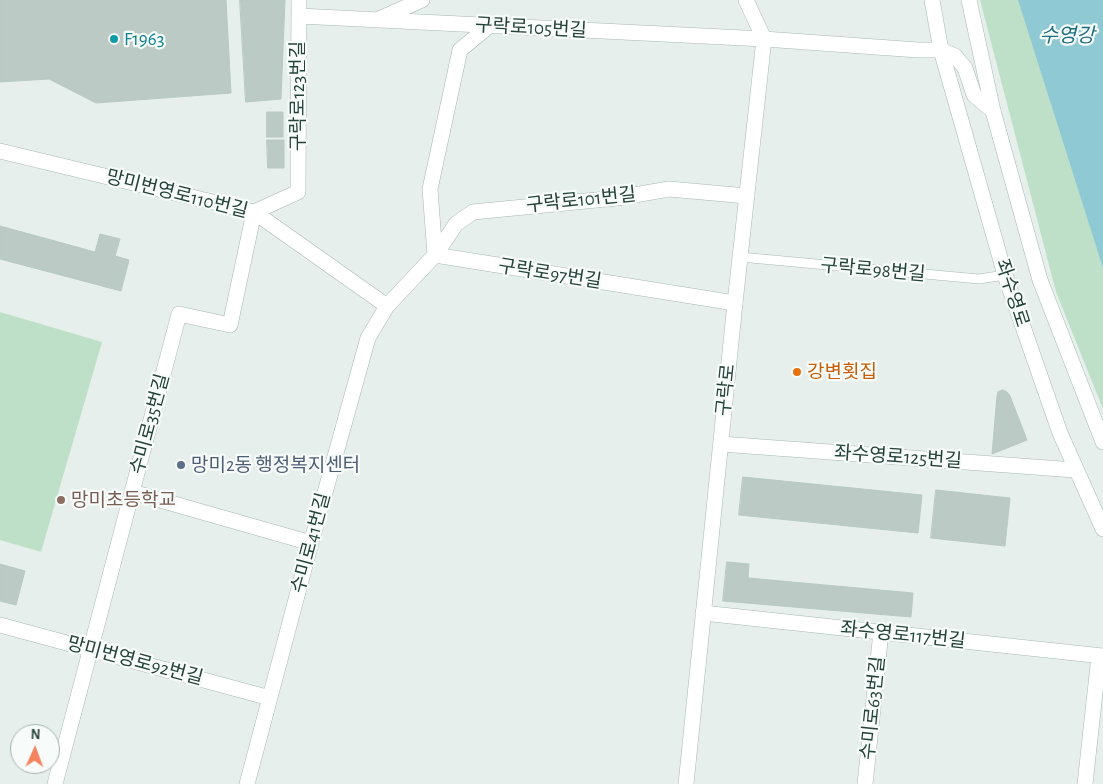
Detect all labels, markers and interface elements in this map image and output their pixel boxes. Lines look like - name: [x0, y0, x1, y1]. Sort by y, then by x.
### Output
- street label: 구락로105번길: [475, 14, 587, 42]
- water label: 수영강: [1039, 24, 1095, 48]
- place label: F1963: [124, 28, 164, 50]
- marker: F1963: [108, 33, 120, 45]
- street label: 구락로123번길: [287, 41, 309, 151]
- street label: 망미번영로110번길: [104, 165, 250, 223]
- street label: 구락로101번길: [525, 183, 637, 217]
- street label: 구락로98번길: [820, 254, 926, 286]
- street label: 구락로97번길: [497, 255, 603, 293]
- street label: 좌수영로: [990, 256, 1034, 330]
- place label: 강변횟집: [807, 361, 877, 383]
- street label: 구락로: [712, 363, 740, 417]
- marker: 강변횟집: [791, 366, 803, 378]
- street label: 수미로35번길: [126, 371, 174, 477]
- street label: 좌수영로125번길: [833, 441, 963, 473]
- place label: 망미2동 행정복지센터: [191, 454, 360, 476]
- marker: 망미2동 행정복지센터: [175, 459, 187, 471]
- place label: 망미초등학교: [71, 489, 176, 511]
- street label: 수미로41번길: [287, 490, 335, 596]
- marker: 망미초등학교: [55, 494, 67, 506]
- street label: 좌수영로117번길: [839, 617, 967, 653]
- street label: 망미번영로92번길: [64, 632, 206, 690]
- street label: 수미로63번길: [856, 655, 890, 761]
- north arrow: [10, 724, 60, 774]
- text: N: [30, 728, 41, 742]

